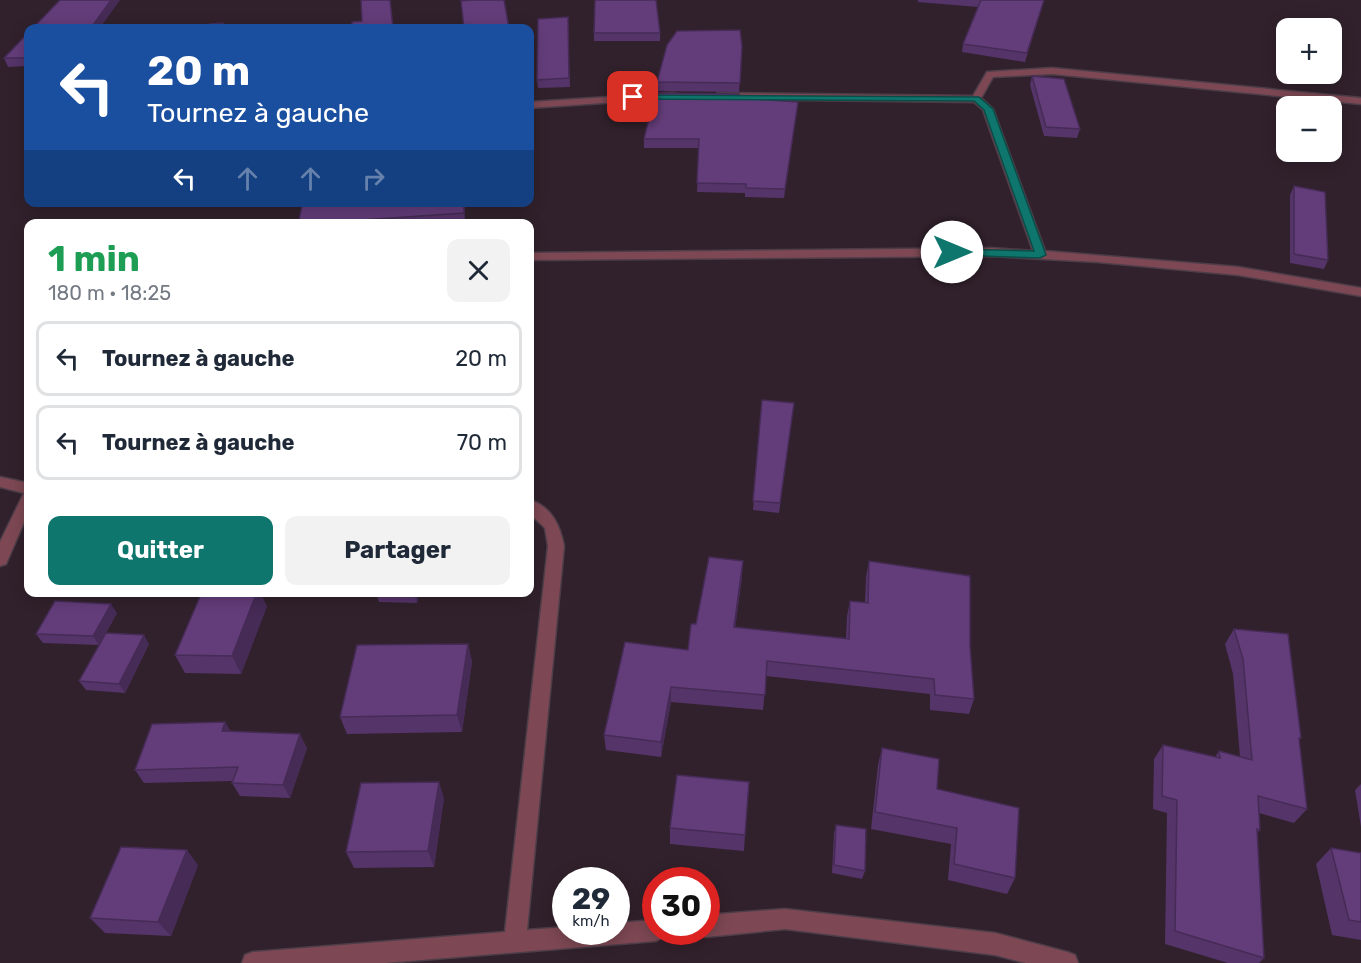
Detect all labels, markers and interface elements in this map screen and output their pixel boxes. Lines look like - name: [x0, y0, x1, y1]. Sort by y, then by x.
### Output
- map controls: [1276, 18, 1342, 162]
- button: +: [1276, 18, 1342, 84]
- text: 20 m: [147, 46, 250, 96]
- icon: left: [48, 48, 126, 126]
- pin: [607, 71, 658, 122]
- icon: arrive: [616, 80, 649, 113]
- button: −: [1276, 96, 1342, 162]
- text: Tournez à gauche: [147, 97, 369, 129]
- icon: left: [168, 162, 201, 195]
- icon: ahead: [231, 162, 264, 195]
- icon: ahead: [294, 162, 327, 195]
- icon: right: [357, 162, 390, 195]
- position arrow: [920, 220, 984, 284]
- text: 1 min: [48, 237, 140, 280]
- button: close: [447, 239, 510, 302]
- text: 180 m · 18:25: [48, 281, 171, 305]
- icon: left: [51, 342, 84, 375]
- text: Tournez à gauche: [102, 345, 295, 372]
- text: 20 m: [455, 345, 507, 372]
- icon: left: [51, 426, 84, 459]
- text: Tournez à gauche: [102, 429, 295, 456]
- text: 70 m: [457, 429, 507, 456]
- button: Quitter: [48, 516, 273, 585]
- button: Partager: [285, 516, 510, 585]
- speed limit sign: 30: [642, 867, 720, 945]
- text: 29: [572, 881, 610, 917]
- text: km/h: [572, 912, 610, 930]

